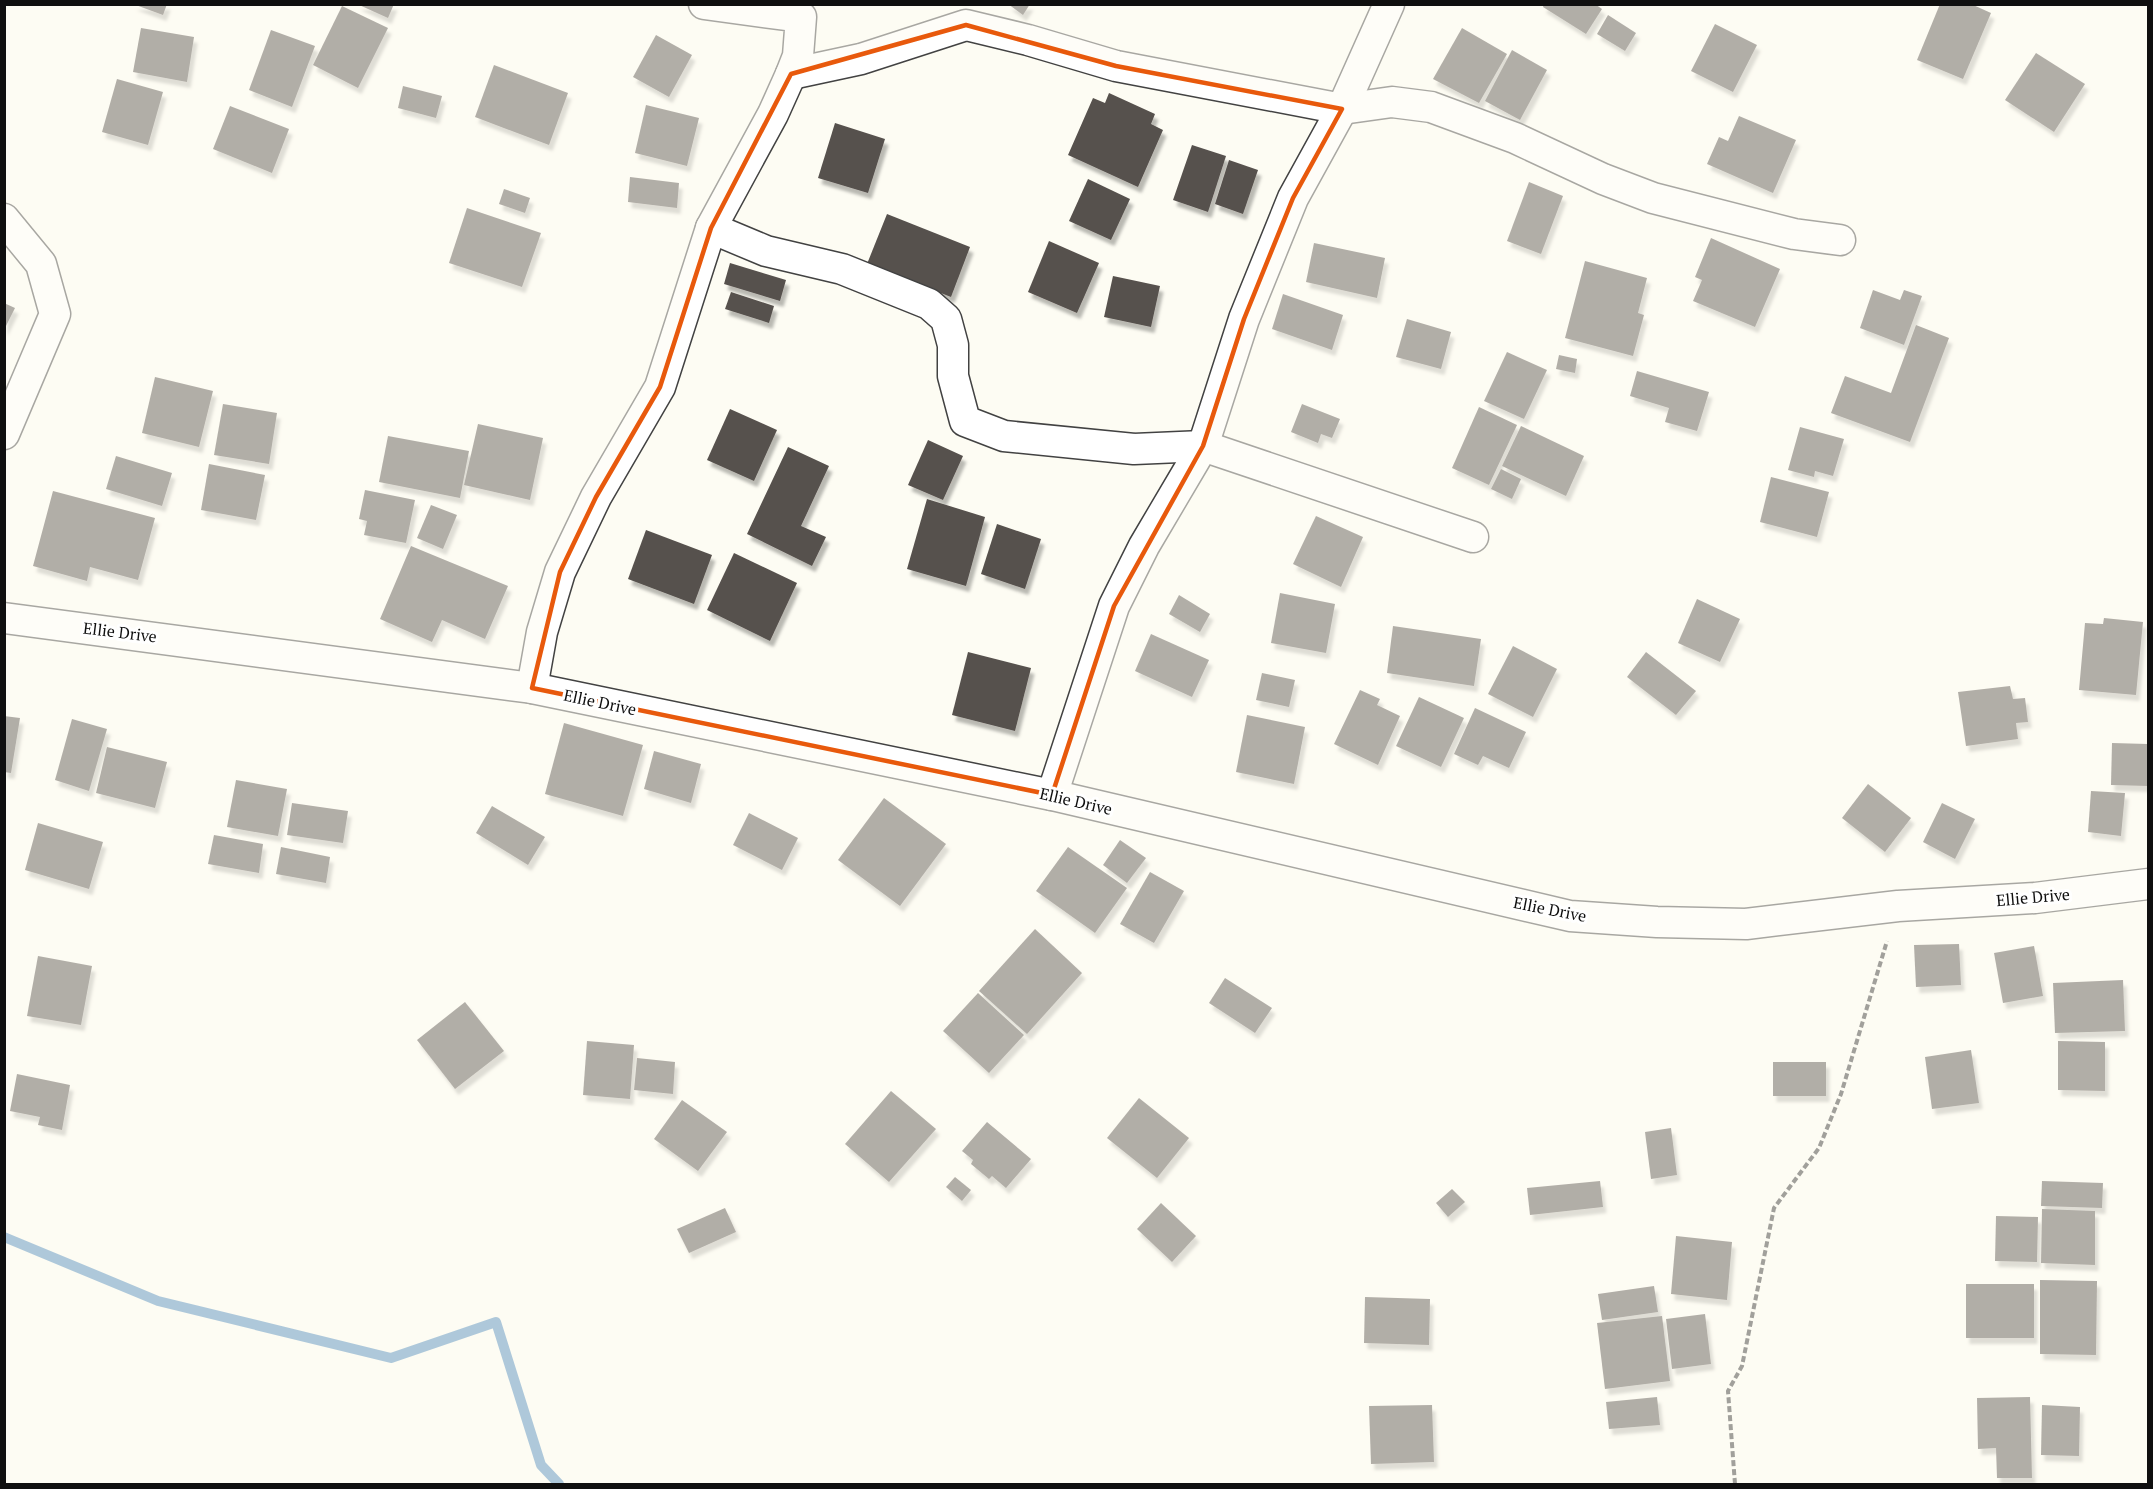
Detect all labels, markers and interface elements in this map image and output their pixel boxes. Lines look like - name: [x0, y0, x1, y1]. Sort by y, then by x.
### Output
- street label: Ellie Drive: [82, 617, 158, 647]
- street label: Ellie Drive: [562, 684, 638, 720]
- street label: Ellie Drive: [1038, 782, 1114, 820]
- street label: Ellie Drive: [1995, 883, 2071, 911]
- street label: Ellie Drive: [1512, 891, 1588, 927]

